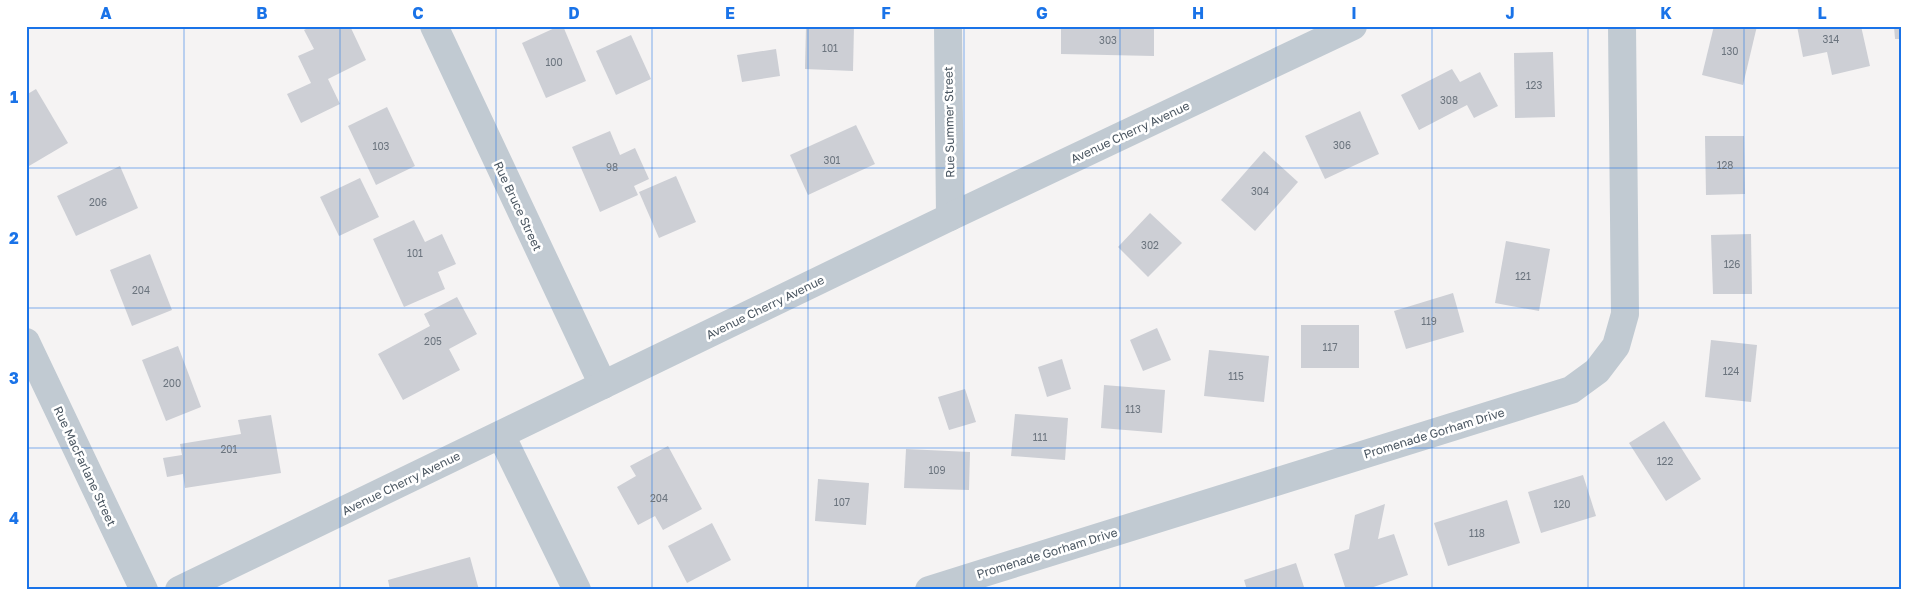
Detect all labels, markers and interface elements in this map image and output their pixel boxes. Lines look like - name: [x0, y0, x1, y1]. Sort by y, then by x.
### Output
- text: A: [100, 3, 112, 23]
- text: B: [256, 3, 268, 23]
- text: C: [412, 3, 424, 23]
- text: D: [568, 3, 580, 23]
- text: E: [725, 3, 735, 23]
- text: F: [881, 3, 891, 23]
- text: G: [1036, 3, 1048, 23]
- text: H: [1192, 3, 1204, 23]
- text: I: [1351, 3, 1357, 23]
- text: J: [1505, 3, 1515, 23]
- text: K: [1660, 3, 1672, 23]
- text: L: [1817, 3, 1827, 23]
- house number: 314: [1823, 33, 1839, 45]
- house number: 303: [1099, 34, 1117, 46]
- house number: 101: [822, 42, 838, 54]
- house number: 130: [1722, 45, 1738, 57]
- house number: 100: [545, 56, 563, 68]
- street label: Rue Summer Street: [941, 66, 957, 178]
- house number: 123: [1526, 79, 1542, 91]
- text: 1: [10, 87, 18, 107]
- house number: 308: [1440, 94, 1458, 106]
- street label: Avenue Cherry Avenue: [1068, 98, 1192, 166]
- house number: 306: [1333, 139, 1351, 151]
- house number: 103: [373, 140, 390, 152]
- house number: 301: [824, 154, 841, 166]
- street label: Rue Bruce Street: [491, 159, 545, 253]
- house number: 128: [1717, 159, 1733, 171]
- house number: 98: [606, 161, 618, 173]
- house number: 304: [1251, 185, 1269, 197]
- house number: 206: [89, 196, 107, 208]
- text: 2: [9, 228, 19, 248]
- house number: 302: [1141, 239, 1159, 251]
- house number: 101: [407, 247, 423, 259]
- house number: 126: [1724, 258, 1740, 270]
- house number: 121: [1515, 270, 1531, 282]
- street label: Avenue Cherry Avenue: [703, 272, 827, 342]
- house number: 204: [132, 284, 150, 296]
- house number: 119: [1421, 315, 1437, 327]
- house number: 205: [424, 335, 442, 347]
- house number: 117: [1323, 341, 1338, 353]
- house number: 124: [1723, 365, 1739, 377]
- text: 3: [9, 368, 19, 388]
- house number: 115: [1228, 370, 1244, 382]
- house number: 200: [163, 377, 181, 389]
- house number: 113: [1125, 403, 1141, 415]
- street label: Rue MacFarlane Street: [51, 404, 119, 529]
- street label: Promenade Gorham Drive: [1362, 404, 1506, 462]
- house number: 111: [1033, 431, 1047, 443]
- house number: 201: [221, 443, 238, 455]
- street label: Avenue Cherry Avenue: [339, 448, 463, 518]
- house number: 122: [1657, 455, 1673, 467]
- house number: 109: [928, 464, 946, 476]
- house number: 204: [650, 492, 668, 504]
- house number: 107: [834, 496, 850, 508]
- house number: 120: [1554, 498, 1570, 510]
- text: 4: [9, 508, 19, 528]
- street label: Promenade Gorham Drive: [975, 524, 1119, 582]
- house number: 118: [1469, 527, 1485, 539]

